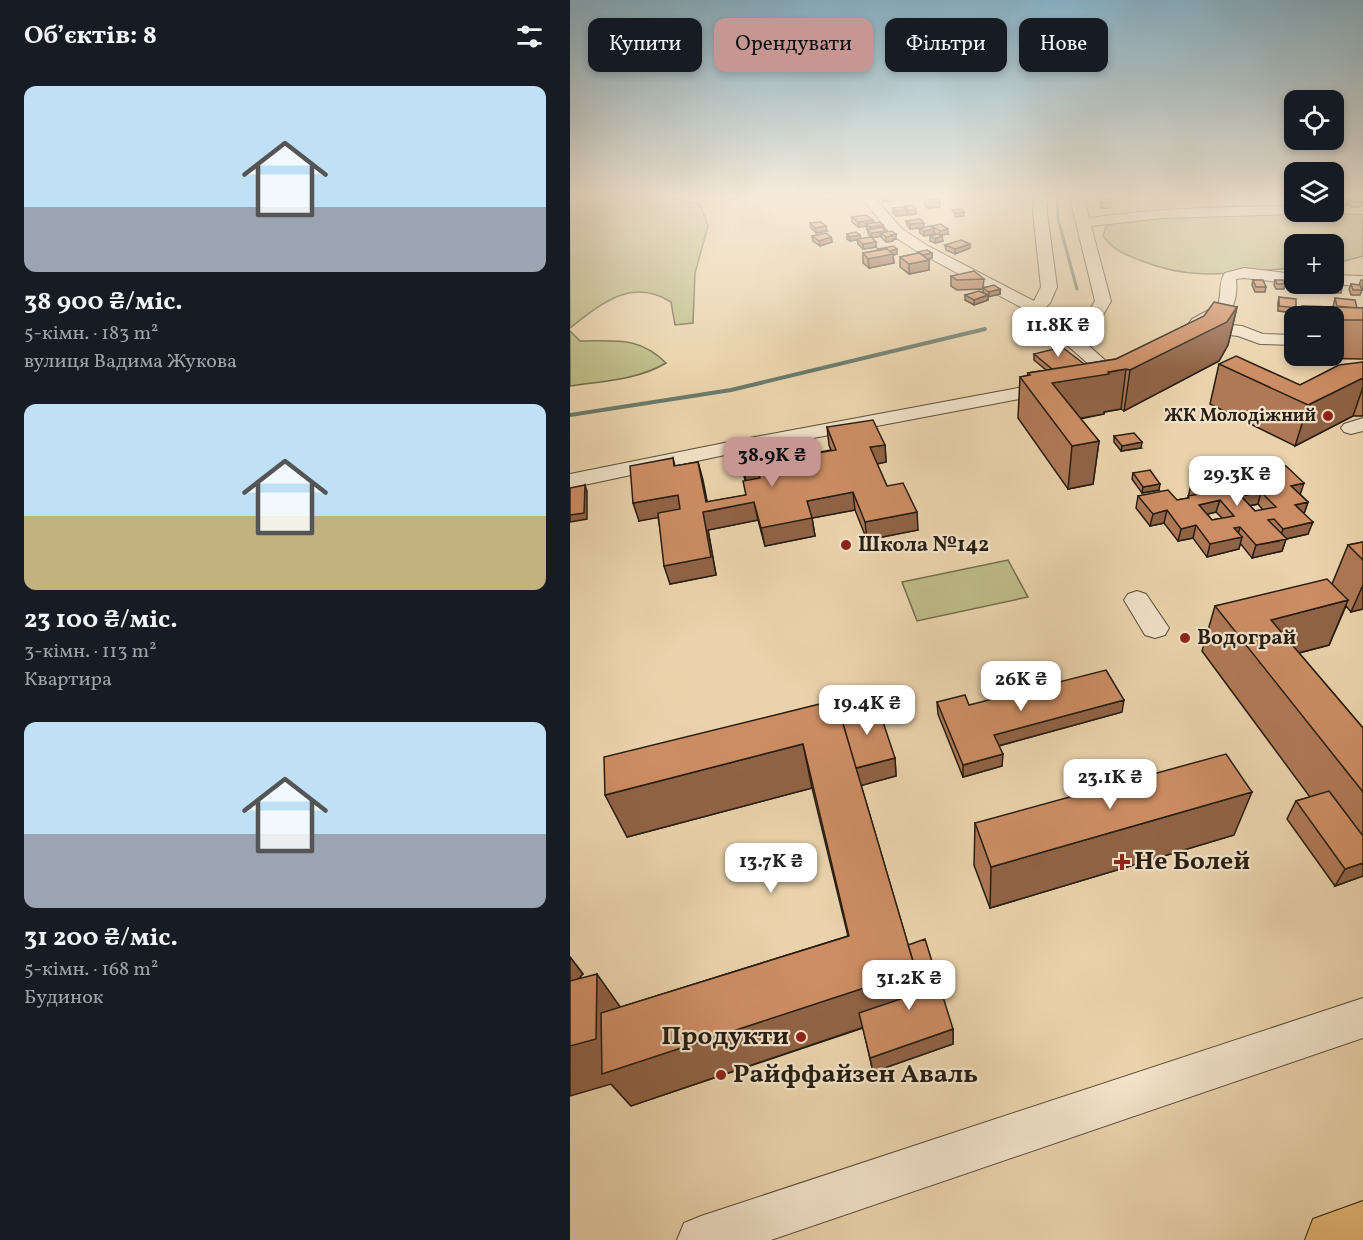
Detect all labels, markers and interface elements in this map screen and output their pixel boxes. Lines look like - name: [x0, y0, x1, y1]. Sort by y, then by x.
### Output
- text: Об’єктів: 8: [24, 18, 157, 54]
- chip: Купити: [588, 18, 702, 72]
- chip: Орендувати: [714, 18, 873, 72]
- chip: Фільтри: [885, 18, 1007, 72]
- chip: Нове: [1019, 18, 1108, 72]
- icon: filters: [513, 20, 546, 53]
- map controls: [1284, 90, 1344, 366]
- button: locate: [1284, 90, 1344, 150]
- icon: home: [231, 125, 339, 233]
- button: layers: [1284, 162, 1344, 222]
- button: +: [1284, 234, 1344, 294]
- text: 38 900 ₴/міс.: [24, 284, 183, 320]
- button: −: [1284, 306, 1344, 366]
- pin: 11.8K ₴: [1003, 307, 1113, 358]
- text: 11.8K ₴: [1026, 312, 1090, 340]
- text: 5-кімн. · 183 m²: [24, 320, 158, 348]
- text: вулиця Вадима Жукова: [24, 348, 237, 376]
- place label: ЖК Молодіжний: [1164, 404, 1316, 429]
- marker: ЖК Молодіжний: [1321, 409, 1335, 423]
- pin: 38.9K ₴: [717, 437, 827, 488]
- text: 38.9K ₴: [738, 442, 806, 470]
- icon: home: [231, 443, 339, 551]
- pin: 29.3K ₴: [1182, 456, 1292, 507]
- text: 29.3K ₴: [1203, 461, 1271, 489]
- place label: Школа №142: [858, 531, 989, 560]
- marker: Школа №142: [839, 538, 853, 552]
- text: 23 100 ₴/міс.: [24, 602, 178, 638]
- place label: Водограй: [1197, 624, 1296, 653]
- marker: Водограй: [1178, 631, 1192, 645]
- text: 3-кімн. · 113 m²: [24, 638, 157, 666]
- pin: 26K ₴: [979, 661, 1063, 712]
- text: Квартира: [24, 666, 112, 694]
- text: 26K ₴: [995, 666, 1047, 694]
- pin: 19.4K ₴: [812, 685, 922, 736]
- text: 19.4K ₴: [833, 690, 901, 718]
- pin: 23.1K ₴: [1055, 759, 1165, 810]
- icon: home: [231, 761, 339, 869]
- text: 23.1K ₴: [1077, 764, 1143, 792]
- pin: 13.7K ₴: [716, 843, 826, 894]
- place label: Не Болей: [1134, 844, 1250, 880]
- text: 13.7K ₴: [739, 848, 803, 876]
- marker: Не Болей: [1115, 855, 1129, 869]
- text: 31 200 ₴/міс.: [24, 920, 178, 956]
- text: 5-кімн. · 168 m²: [24, 956, 158, 984]
- pin: 31.2K ₴: [854, 960, 964, 1011]
- text: 31.2K ₴: [876, 965, 942, 993]
- text: Будинок: [24, 984, 104, 1012]
- place label: Продукти: [661, 1019, 789, 1055]
- marker: Продукти: [794, 1030, 808, 1044]
- place label: Райффайзен Аваль: [733, 1057, 978, 1093]
- marker: Райффайзен Аваль: [714, 1068, 728, 1082]

